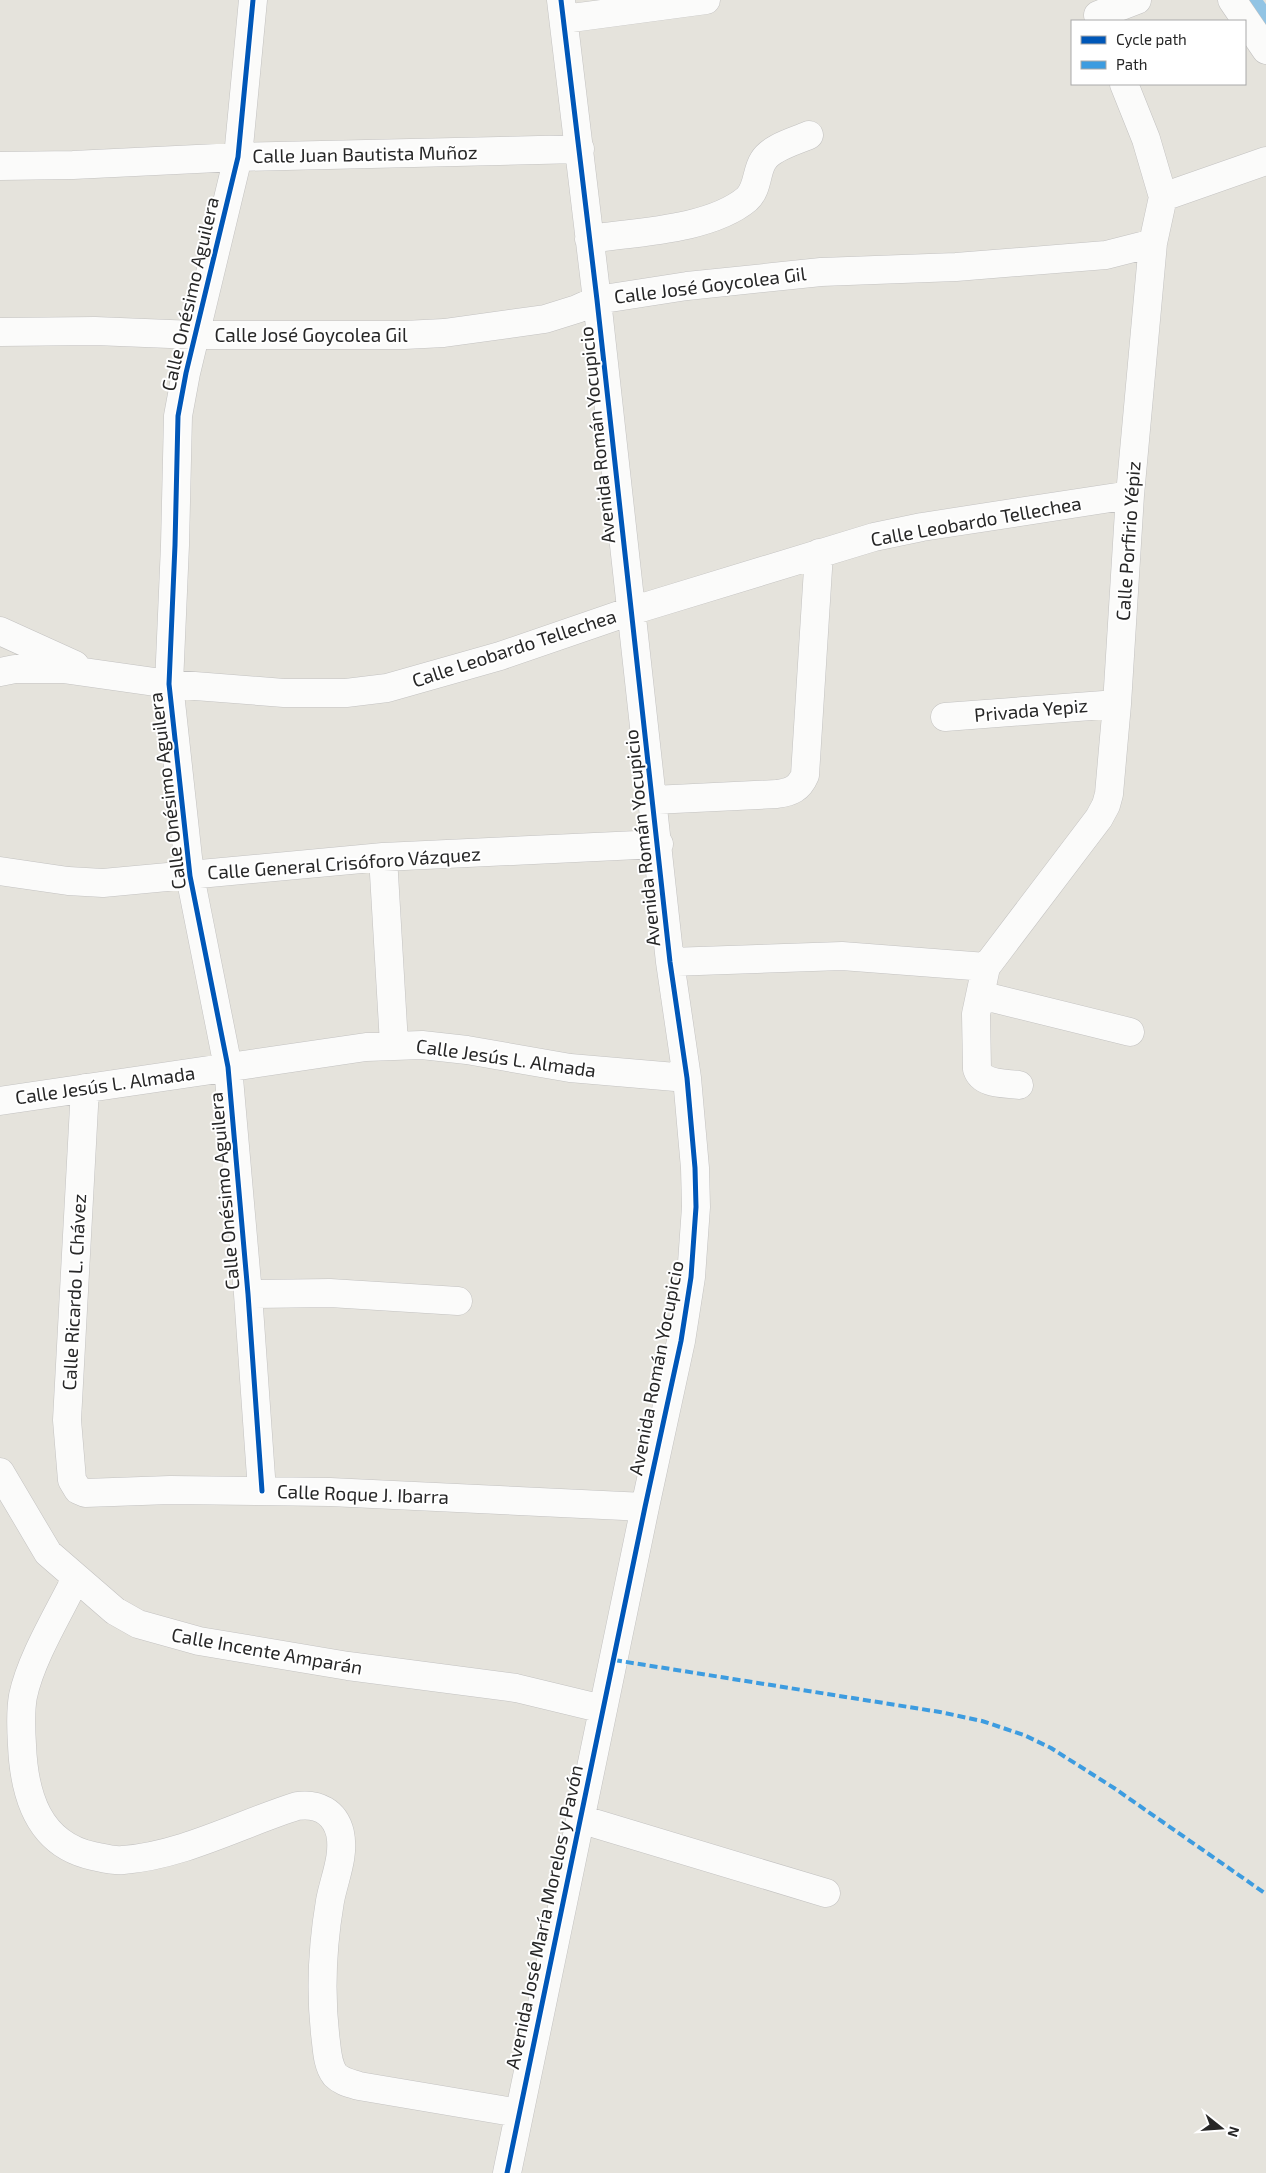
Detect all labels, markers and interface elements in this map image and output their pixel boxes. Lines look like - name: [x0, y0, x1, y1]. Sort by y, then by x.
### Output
- legend: [1071, 20, 1246, 85]
- text: Cycle path: [1116, 30, 1187, 48]
- text: Path: [1116, 55, 1147, 73]
- street label: Calle Juan Bautista Muñoz: [252, 140, 478, 167]
- street label: Calle Onésimo Aguilera: [156, 195, 223, 393]
- street label: Calle José Goycolea Gil: [613, 261, 808, 308]
- street label: Calle José Goycolea Gil: [214, 323, 408, 346]
- street label: Avenida Román Yocupicio: [574, 325, 619, 545]
- street label: Calle Porfirio Yépiz: [1110, 460, 1145, 622]
- street label: Calle Leobardo Tellechea: [869, 491, 1083, 550]
- street label: Calle Leobardo Tellechea: [409, 604, 619, 691]
- street label: Calle Onésimo Aguilera: [143, 691, 190, 891]
- street label: Privada Yepiz: [973, 693, 1089, 726]
- street label: Avenida Román Yocupicio: [619, 728, 664, 948]
- street label: Calle General Crisóforo Vázquez: [207, 841, 481, 884]
- street label: Calle Jesús L. Almada: [415, 1033, 597, 1082]
- street label: Calle Jesús L. Almada: [14, 1060, 196, 1109]
- street label: Calle Onésimo Aguilera: [203, 1091, 244, 1291]
- street label: Calle Ricardo L. Chávez: [57, 1193, 90, 1391]
- street label: Avenida Román Yocupicio: [623, 1259, 688, 1477]
- street label: Calle Roque J. Ibarra: [277, 1479, 449, 1508]
- street label: Calle Incente Amparán: [170, 1622, 364, 1679]
- street label: Avenida José María Morelos y Pavón: [500, 1763, 587, 2071]
- north arrow: [1196, 2103, 1246, 2153]
- text: N: [1224, 2125, 1244, 2139]

